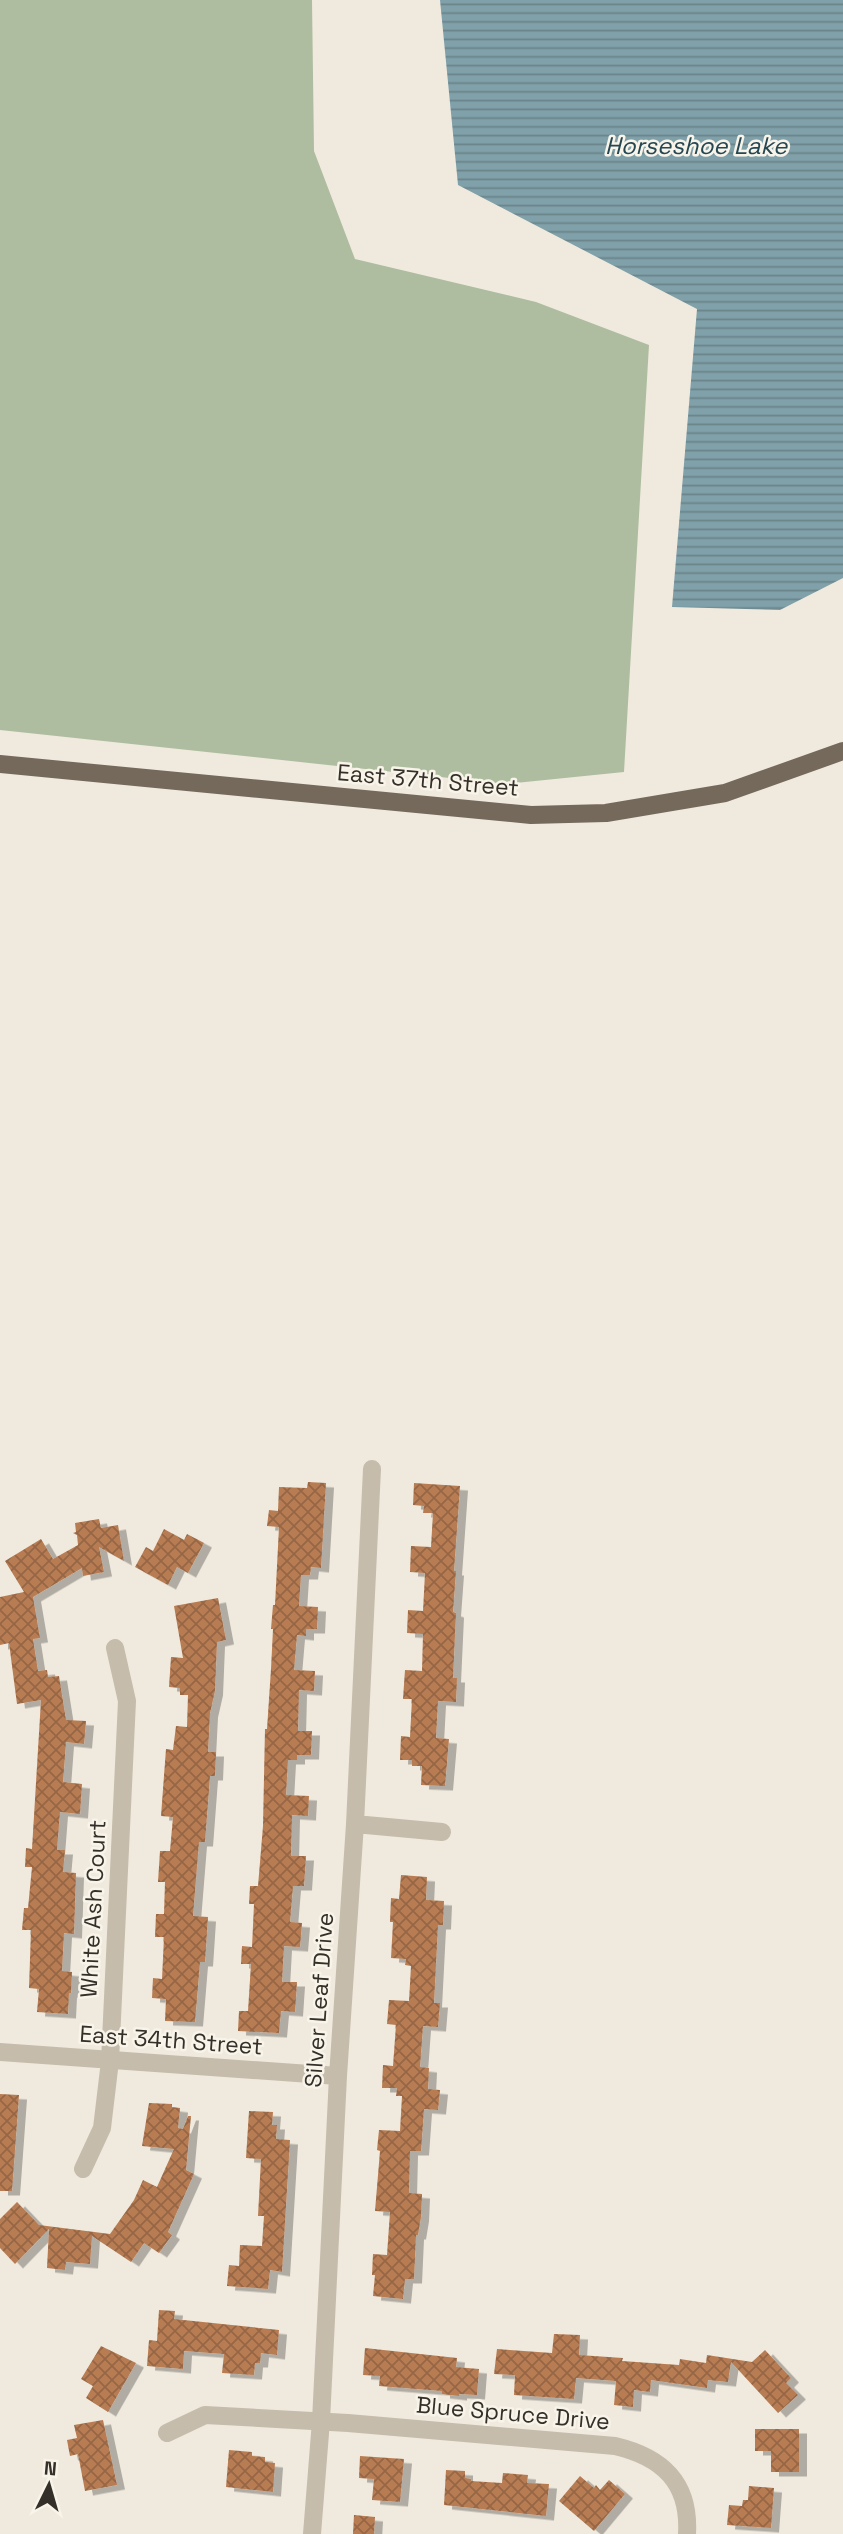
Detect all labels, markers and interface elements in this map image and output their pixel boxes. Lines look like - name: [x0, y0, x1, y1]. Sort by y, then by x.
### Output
- water label: Horseshoe Lake: [605, 130, 788, 161]
- street label: East 37th Street: [336, 757, 520, 803]
- street label: White Ash Court: [73, 1819, 113, 1999]
- street label: Silver Leaf Drive: [298, 1912, 340, 2088]
- street label: East 34th Street: [78, 2019, 264, 2061]
- street label: Blue Spruce Drive: [415, 2390, 611, 2436]
- north arrow: [14, 2450, 84, 2520]
- text: N: [43, 2456, 58, 2482]

